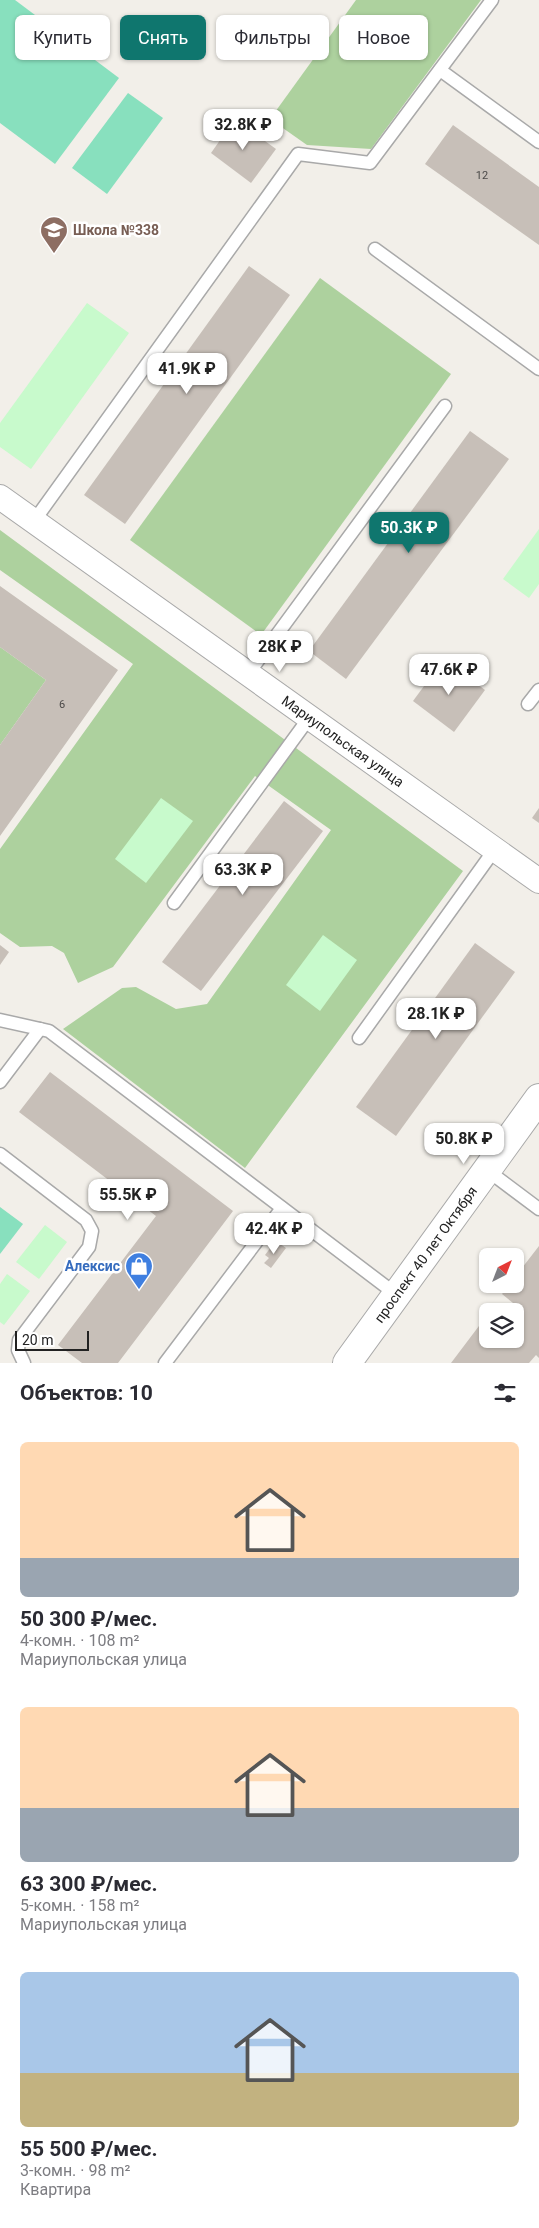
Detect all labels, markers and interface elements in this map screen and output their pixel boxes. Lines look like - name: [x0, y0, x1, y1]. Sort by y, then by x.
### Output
- chip: Купить: [15, 15, 110, 60]
- chip: Снять: [120, 15, 206, 60]
- chip: Фильтры: [216, 15, 329, 60]
- chip: Новое: [339, 15, 428, 60]
- pin: 32.8K ₽: [197, 108, 289, 151]
- text: 32.8K ₽: [214, 115, 272, 134]
- house number: 12: [476, 169, 488, 182]
- school or university icon: Школа №338: [39, 215, 69, 254]
- place label: Школа №338: [73, 222, 159, 238]
- pin: 41.9K ₽: [141, 352, 233, 395]
- text: 41.9K ₽: [158, 359, 216, 378]
- pin: 50.3K ₽: [363, 512, 455, 554]
- text: 50.3K ₽: [380, 518, 438, 537]
- pin: 28K ₽: [245, 630, 315, 673]
- text: 28K ₽: [258, 637, 302, 656]
- pin: 47.6K ₽: [403, 654, 495, 696]
- text: 47.6K ₽: [420, 660, 478, 679]
- street label: Мариупольская улица: [279, 692, 407, 790]
- house number: 6: [59, 698, 65, 711]
- pin: 63.3K ₽: [197, 854, 289, 896]
- text: 63.3K ₽: [214, 860, 272, 879]
- pin: 28.1K ₽: [390, 998, 482, 1040]
- text: 28.1K ₽: [407, 1004, 465, 1023]
- pin: 50.8K ₽: [418, 1122, 510, 1165]
- text: 50.8K ₽: [435, 1129, 493, 1148]
- pin: 55.5K ₽: [82, 1178, 174, 1221]
- street label: проспект 40 лет Октября: [371, 1183, 480, 1326]
- text: 55.5K ₽: [99, 1185, 157, 1204]
- pin: 42.4K ₽: [228, 1212, 320, 1255]
- text: 42.4K ₽: [245, 1219, 303, 1238]
- north arrow: [479, 1248, 524, 1292]
- map controls: [479, 1248, 524, 1348]
- shop icon: Алексис: [124, 1251, 154, 1290]
- place label: Алексис: [65, 1258, 120, 1274]
- button: layers: [479, 1303, 524, 1348]
- scale bar: [15, 1328, 89, 1351]
- text: 20 m: [22, 1332, 54, 1348]
- icon: filters: [491, 1379, 519, 1407]
- text: Объектов: 10: [20, 1381, 153, 1405]
- icon: home: [225, 1475, 315, 1565]
- text: 50 300 ₽/мес.: [20, 1607, 158, 1631]
- text: 4-комн. · 108 m²: [20, 1631, 139, 1650]
- text: Мариупольская улица: [20, 1650, 187, 1669]
- icon: home: [225, 1740, 315, 1830]
- text: 63 300 ₽/мес.: [20, 1872, 158, 1896]
- text: 5-комн. · 158 m²: [20, 1896, 139, 1915]
- text: Мариупольская улица: [20, 1915, 187, 1934]
- icon: home: [225, 2005, 315, 2095]
- text: 55 500 ₽/мес.: [20, 2137, 158, 2161]
- text: 3-комн. · 98 m²: [20, 2161, 130, 2180]
- text: Квартира: [20, 2180, 91, 2199]

